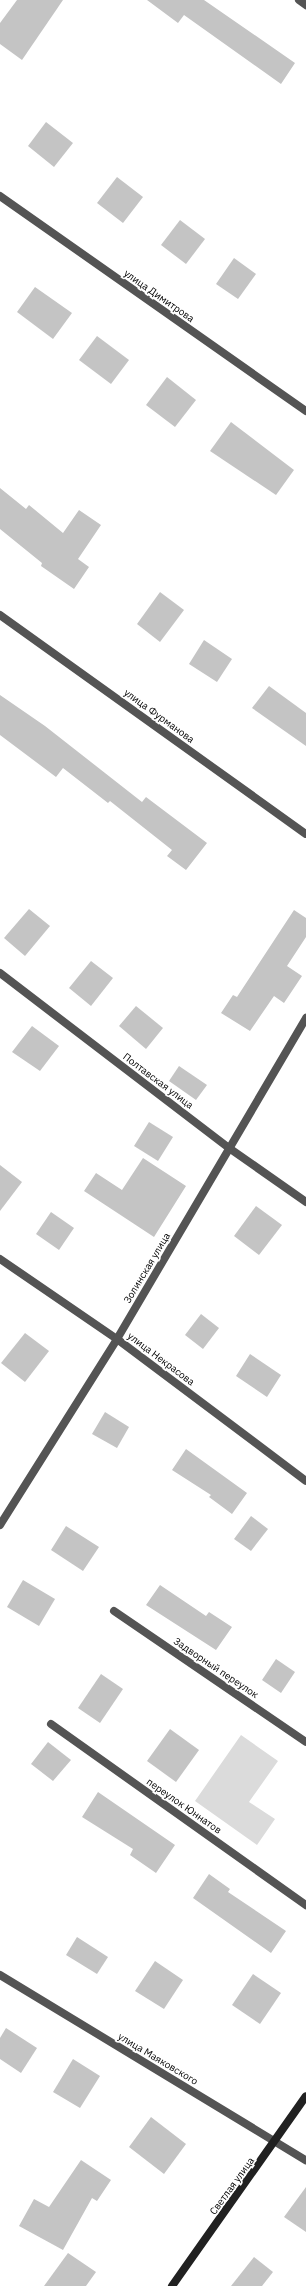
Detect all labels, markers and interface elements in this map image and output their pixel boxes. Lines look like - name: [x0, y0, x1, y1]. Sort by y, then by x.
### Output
- street label: улица Димитрова: [122, 267, 196, 325]
- street label: улица Фурманова: [122, 686, 196, 746]
- street label: Полтавская улица: [121, 1051, 195, 1111]
- street label: Золинская улица: [121, 1231, 173, 1305]
- street label: улица Некрасова: [125, 1330, 197, 1388]
- street label: Задворный переулок: [171, 1635, 261, 1701]
- street label: переулок Юннатов: [144, 1776, 224, 1836]
- street label: улица Маяковского: [116, 2030, 200, 2088]
- street label: Светлая улица: [207, 2155, 257, 2217]

